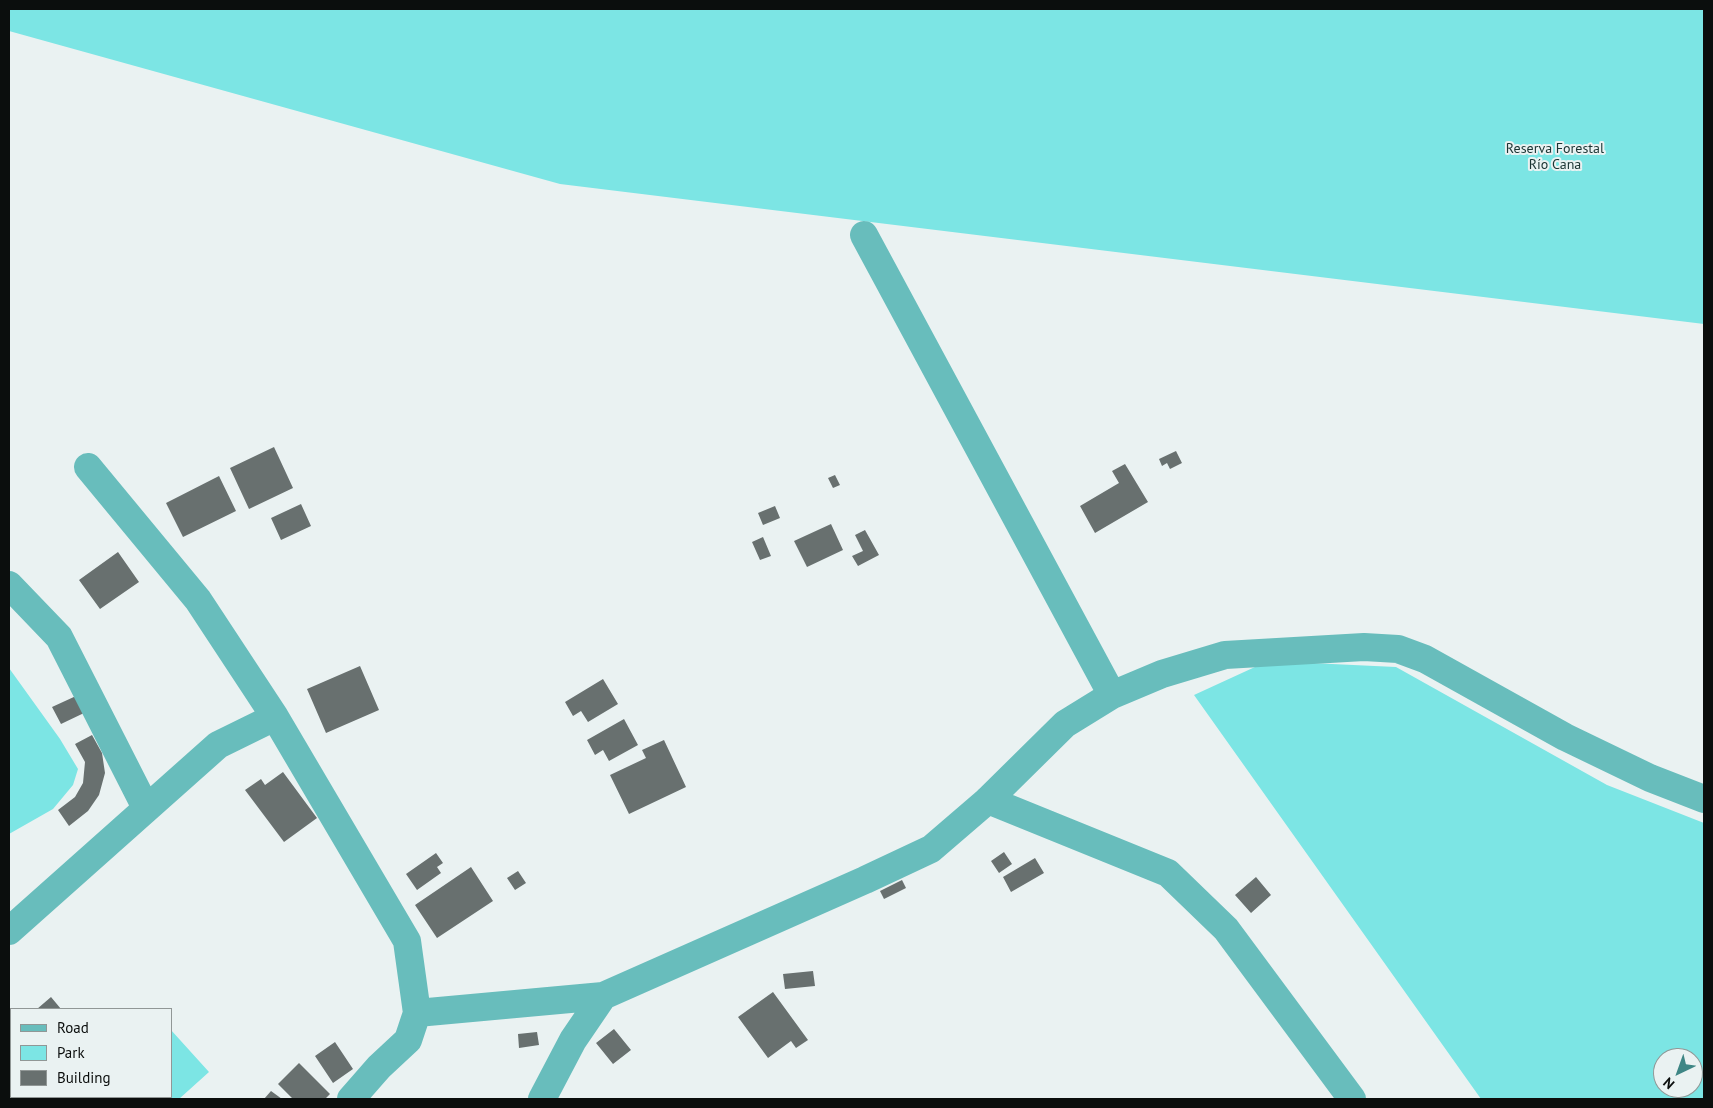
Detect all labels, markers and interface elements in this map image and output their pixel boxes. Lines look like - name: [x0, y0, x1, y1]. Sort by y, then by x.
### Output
- park label: Reserva Forestal Río Cana: [1506, 141, 1604, 174]
- legend: [10, 1008, 172, 1098]
- text: Road: [57, 1018, 89, 1037]
- text: Park: [57, 1043, 85, 1062]
- north arrow: [1653, 1048, 1703, 1098]
- text: Building: [57, 1068, 111, 1087]
- text: N: [1659, 1074, 1678, 1093]

